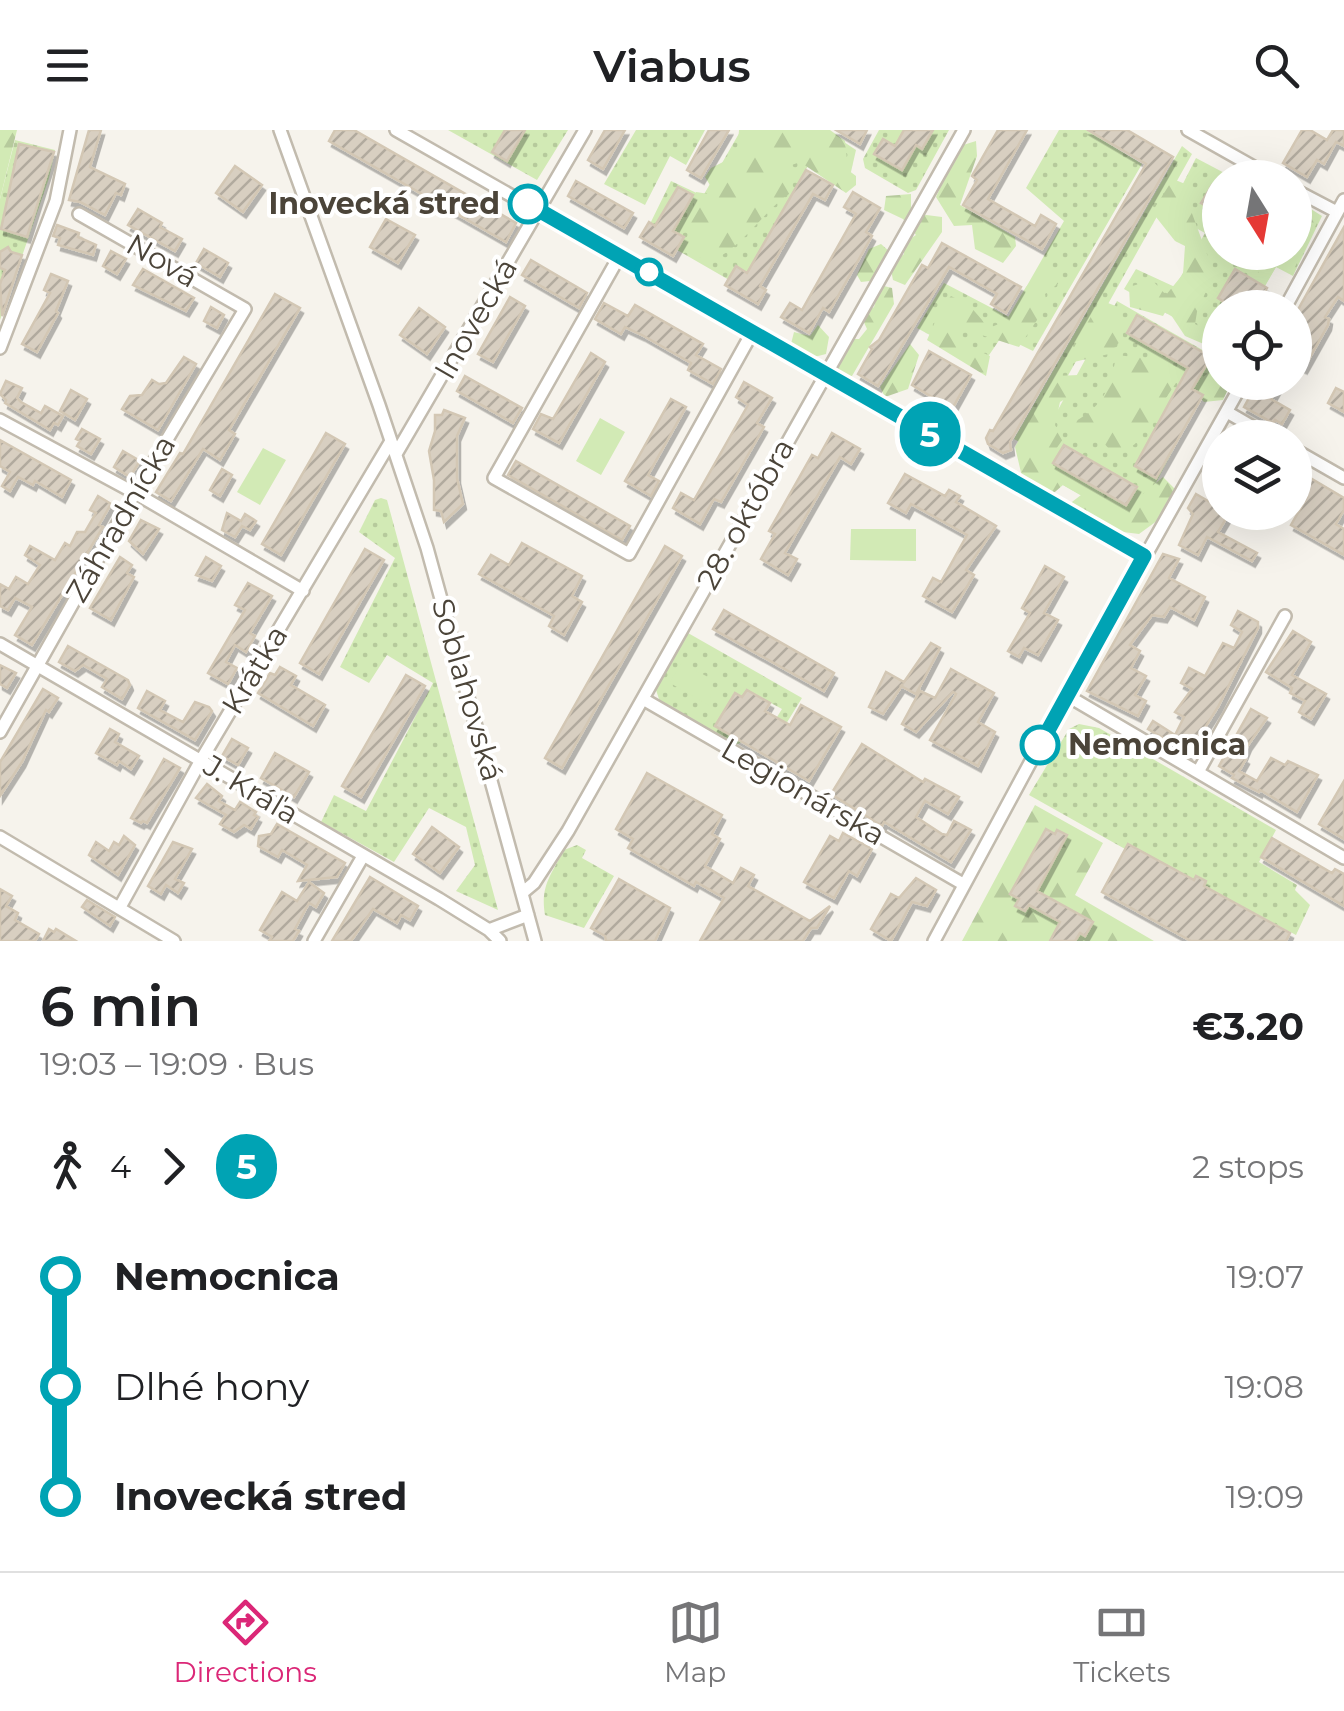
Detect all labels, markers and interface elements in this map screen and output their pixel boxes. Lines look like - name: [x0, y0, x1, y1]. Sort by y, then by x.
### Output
- icon: menu: [40, 38, 95, 93]
- text: Viabus: [593, 38, 751, 93]
- icon: search: [1249, 38, 1304, 93]
- north arrow: [1202, 160, 1312, 270]
- map controls: [1202, 160, 1312, 530]
- place label: Inovecká stred: [268, 185, 500, 222]
- marker: Inovecká stred: [509, 185, 547, 223]
- street label: Nová: [120, 226, 204, 296]
- street label: Inovecká: [426, 252, 525, 386]
- unlabelled marker: [636, 259, 662, 285]
- button: locate: [1202, 290, 1312, 400]
- line badge: 5: [898, 402, 962, 466]
- text: 5: [920, 413, 940, 456]
- button: layers: [1202, 420, 1312, 530]
- street label: Záhradnícka: [58, 429, 183, 609]
- street label: 28. októbra: [689, 432, 802, 596]
- street label: Soblahovská: [424, 594, 511, 785]
- street label: Krátka: [214, 619, 295, 721]
- marker: Nemocnica: [1021, 726, 1059, 764]
- place label: Nemocnica: [1068, 726, 1246, 763]
- street label: Legionárska: [715, 730, 892, 853]
- street label: J. Kráľa: [196, 746, 305, 832]
- text: 6 min: [40, 973, 201, 1040]
- text: €3.20: [1192, 1003, 1304, 1050]
- text: 19:03 – 19:09 · Bus: [40, 1044, 314, 1083]
- icon: walk: [40, 1139, 95, 1194]
- icon: forward: [146, 1139, 201, 1194]
- text: 5: [236, 1145, 257, 1188]
- text: 4: [110, 1147, 131, 1186]
- text: 2 stops: [1192, 1147, 1304, 1186]
- text: Nemocnica: [114, 1253, 340, 1300]
- text: 19:07: [1226, 1257, 1304, 1296]
- text: Dlhé hony: [114, 1363, 309, 1410]
- text: 19:08: [1225, 1367, 1304, 1406]
- text: Inovecká stred: [114, 1473, 407, 1520]
- text: 19:09: [1226, 1477, 1304, 1516]
- tab: Directions: [174, 1595, 317, 1689]
- tab: Map: [664, 1595, 726, 1689]
- tab: Tickets: [1073, 1595, 1170, 1689]

